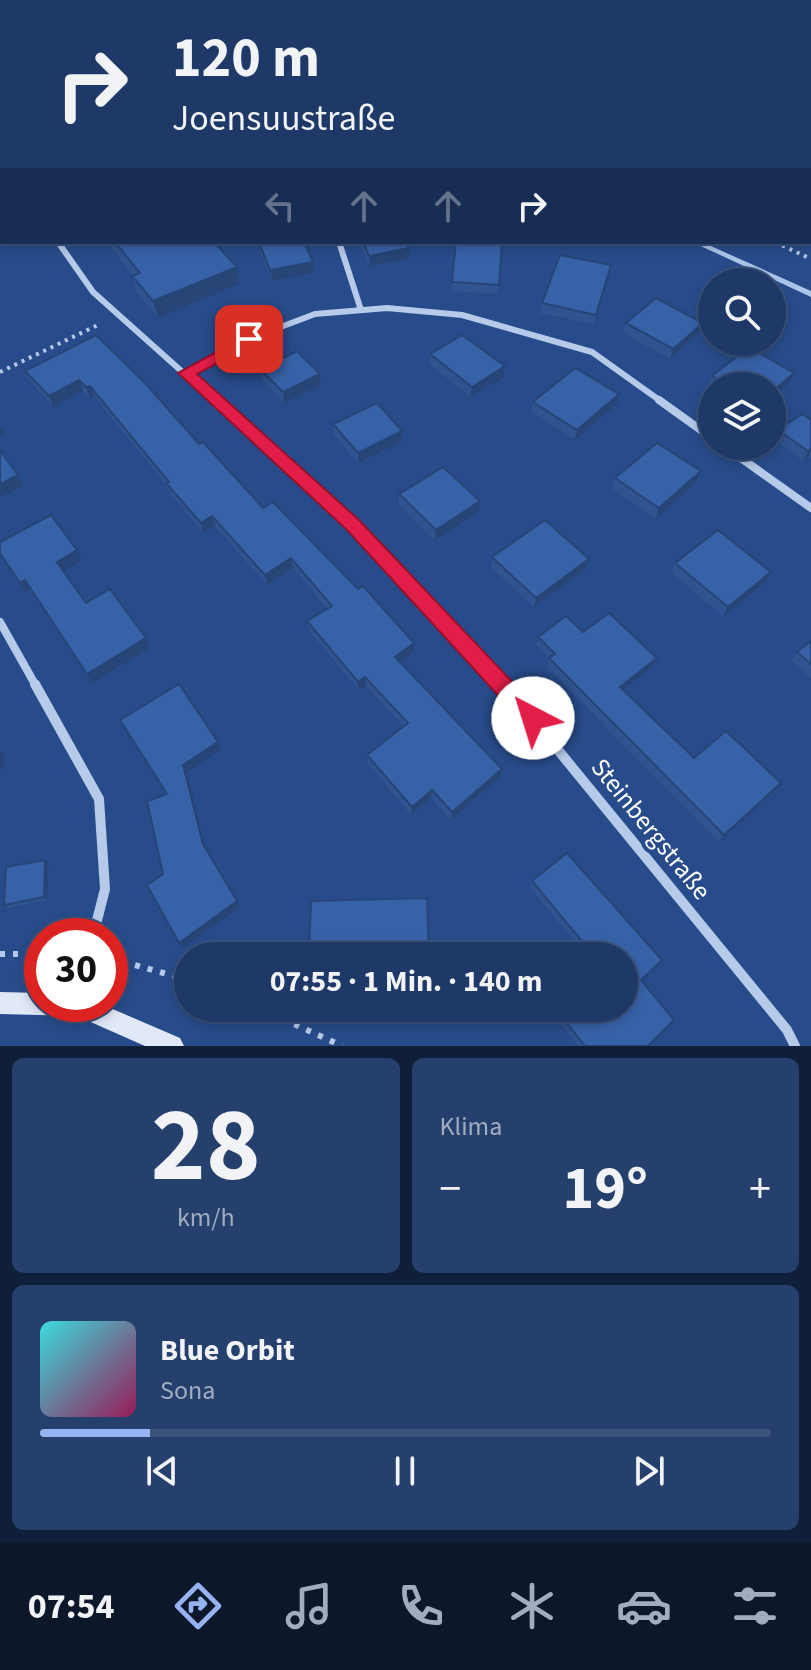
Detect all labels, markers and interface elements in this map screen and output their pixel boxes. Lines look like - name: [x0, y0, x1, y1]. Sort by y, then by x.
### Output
- text: 120 m: [172, 19, 320, 98]
- icon: right: [40, 32, 144, 136]
- text: Joensuustraße: [172, 93, 395, 144]
- icon: left: [258, 184, 302, 228]
- icon: ahead: [342, 184, 386, 228]
- icon: ahead: [426, 184, 470, 228]
- icon: right: [510, 184, 554, 228]
- map controls: [698, 268, 786, 460]
- button: search: [698, 268, 786, 356]
- pin: [215, 305, 283, 373]
- icon: arrive: [227, 317, 271, 361]
- button: layers: [698, 372, 786, 460]
- position arrow: [491, 676, 575, 760]
- street label: Steinbergstraße: [582, 750, 720, 908]
- speed limit sign: 30: [24, 918, 128, 1022]
- text: 07:55 · 1 Min. · 140 m: [270, 960, 542, 1003]
- text: 28: [151, 1073, 261, 1221]
- text: Klima: [440, 1108, 502, 1145]
- text: 19°: [563, 1147, 648, 1232]
- text: −: [440, 1158, 461, 1221]
- text: +: [749, 1158, 771, 1221]
- text: km/h: [177, 1199, 235, 1236]
- text: Blue Orbit: [160, 1329, 295, 1372]
- text: Sona: [160, 1372, 215, 1409]
- icon: previous: [140, 1449, 184, 1493]
- icon: pause: [383, 1449, 427, 1493]
- icon: next: [627, 1449, 671, 1493]
- icon: directions: [170, 1578, 226, 1634]
- icon: music: [281, 1578, 337, 1634]
- icon: phone: [393, 1578, 449, 1634]
- icon: climate: [504, 1578, 560, 1634]
- icon: car: [616, 1578, 672, 1634]
- icon: filters: [727, 1578, 783, 1634]
- text: 07:54: [28, 1581, 115, 1632]

